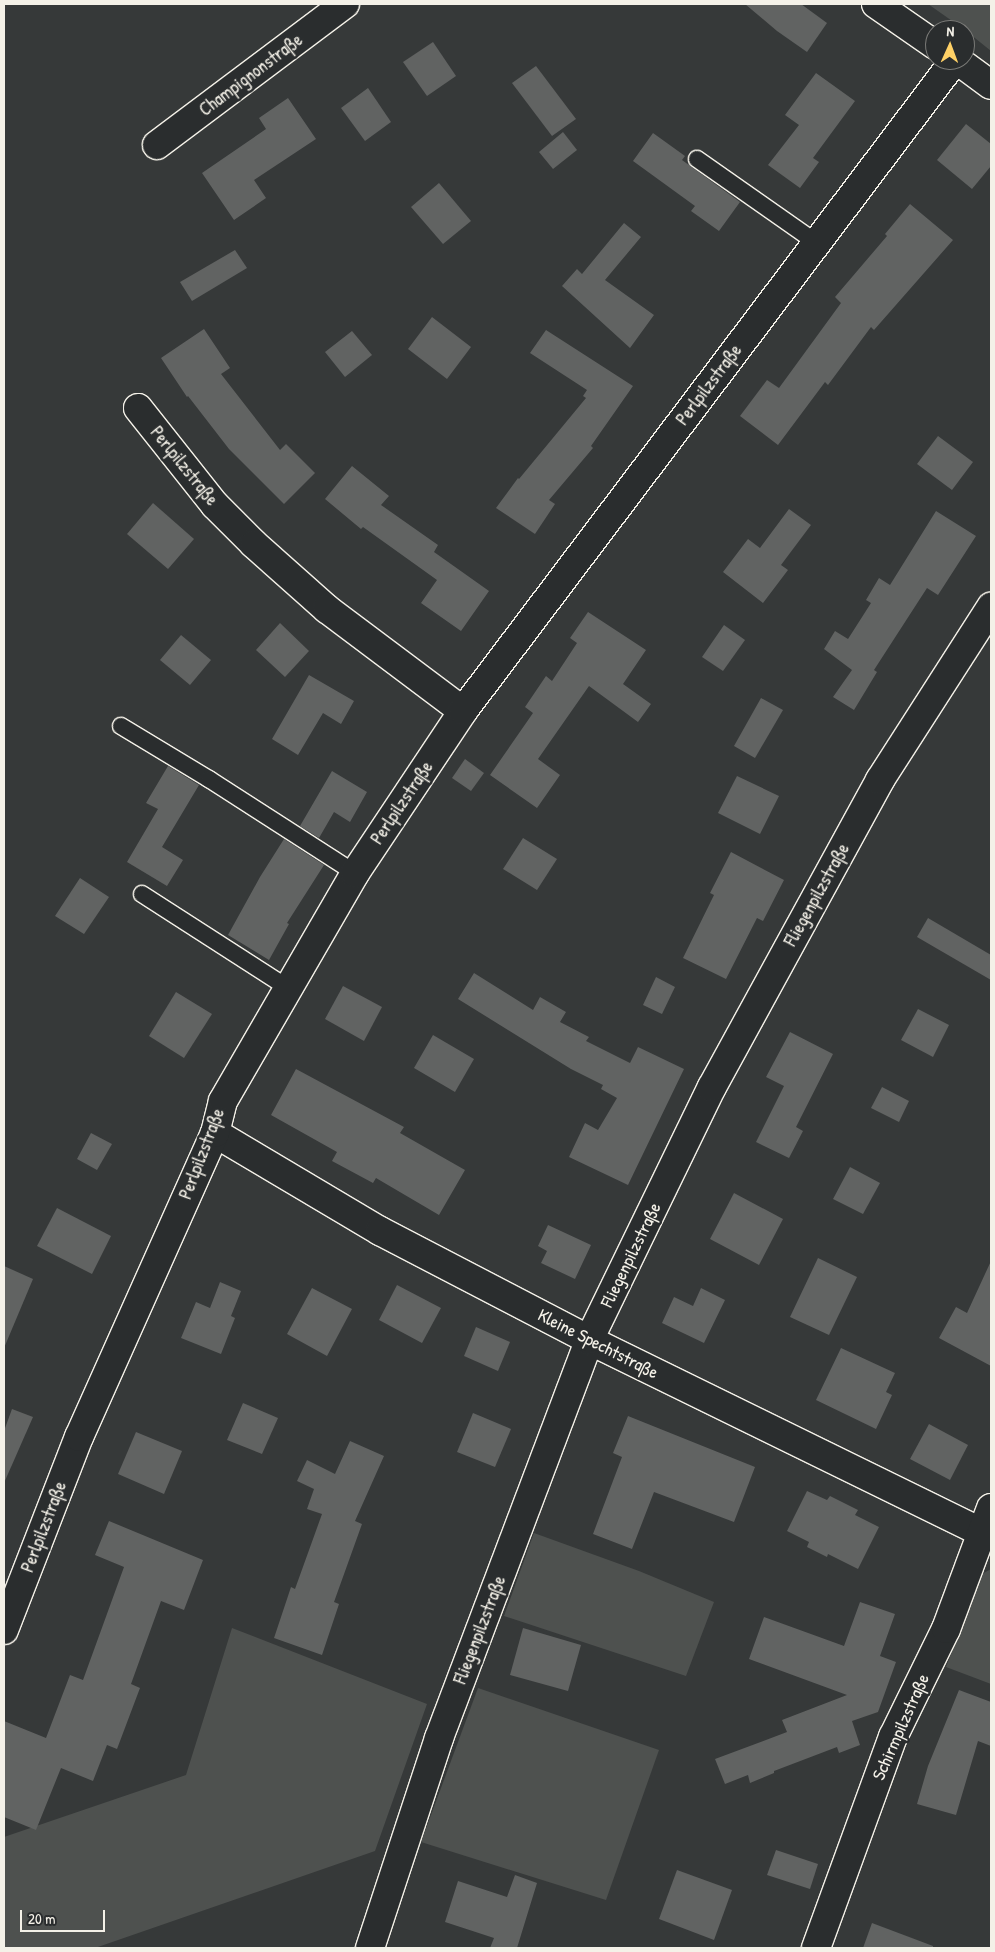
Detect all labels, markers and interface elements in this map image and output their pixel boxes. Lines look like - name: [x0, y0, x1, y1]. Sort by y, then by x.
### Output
- north arrow: [925, 20, 975, 70]
- text: N: [946, 21, 955, 40]
- street label: Champignonstraße: [195, 29, 307, 121]
- street label: Perlpilzstraße: [672, 340, 746, 430]
- street label: Perlpilzstraße: [146, 422, 222, 510]
- street label: Perlpilzstraße: [366, 757, 438, 849]
- street label: Fliegenpilzstraße: [780, 840, 854, 950]
- street label: Perlpilzstraße: [175, 1106, 229, 1202]
- street label: Fliegenpilzstraße: [596, 1199, 666, 1311]
- street label: Kleine Spechtstraße: [534, 1304, 662, 1384]
- street label: Perlpilzstraße: [17, 1479, 71, 1575]
- street label: Fliegenpilzstraße: [449, 1573, 511, 1687]
- street label: Schirmpilzstraße: [868, 1671, 934, 1783]
- scale bar: [22, 1900, 108, 1932]
- text: 20 m: [28, 1908, 55, 1929]

